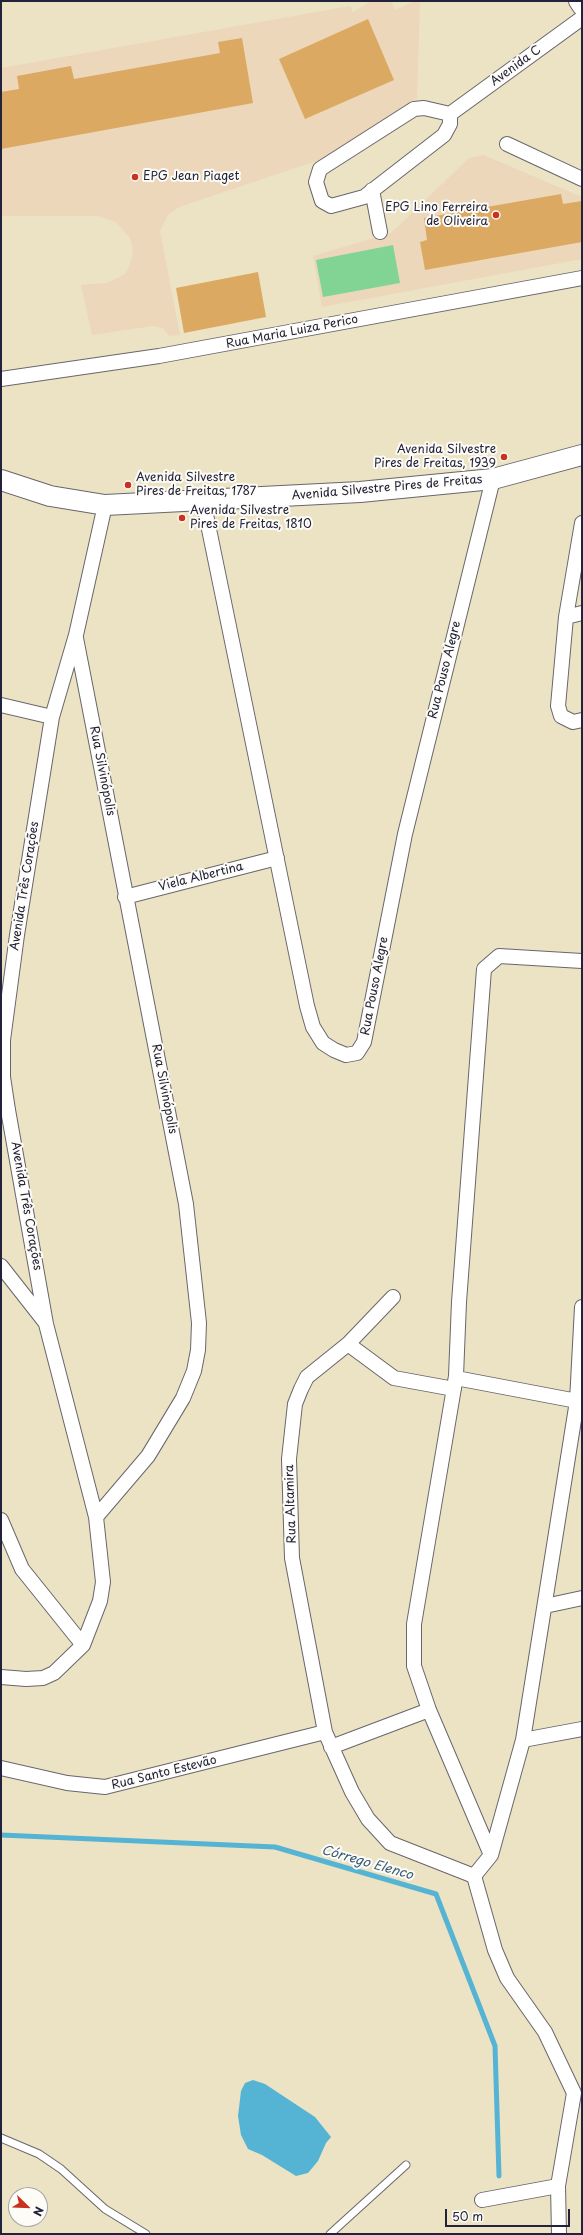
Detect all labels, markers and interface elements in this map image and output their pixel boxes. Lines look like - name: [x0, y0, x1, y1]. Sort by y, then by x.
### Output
- street label: Avenida C: [488, 43, 544, 89]
- place label: EPG Jean Piaget: [143, 170, 239, 184]
- marker: EPG Jean Piaget: [130, 172, 140, 182]
- place label: EPG Lino Ferreira de Oliveira: [385, 201, 488, 229]
- marker: EPG Lino Ferreira de Oliveira: [491, 210, 501, 220]
- street label: Rua Maria Luiza Perico: [225, 312, 359, 352]
- place label: Avenida Silvestre Pires de Freitas, 1939: [374, 443, 496, 471]
- marker: Avenida Silvestre Pires de Freitas, 1939: [499, 452, 509, 462]
- place label: Avenida Silvestre Pires de Freitas, 1787: [136, 471, 256, 499]
- street label: Avenida Silvestre Pires de Freitas: [291, 472, 483, 504]
- marker: Avenida Silvestre Pires de Freitas, 1787: [123, 480, 133, 490]
- place label: Avenida Silvestre Pires de Freitas, 1810: [190, 504, 312, 532]
- marker: Avenida Silvestre Pires de Freitas, 1810: [177, 513, 187, 523]
- street label: Rua Pouso Alegre: [426, 620, 464, 720]
- street label: Rua Silvinópolis: [86, 725, 118, 817]
- street label: Avenida Três Corações: [8, 820, 42, 952]
- street label: Viela Albertina: [157, 860, 245, 894]
- street label: Rua Pouso Alegre: [358, 935, 392, 1037]
- street label: Rua Silvinópolis: [148, 1043, 180, 1135]
- street label: Avenida Três Corações: [8, 1140, 44, 1272]
- street label: Rua Altamira: [282, 1464, 300, 1544]
- street label: Rua Santo Estevão: [110, 1753, 218, 1793]
- water label: Córrego Elenco: [320, 1843, 414, 1883]
- north arrow: [8, 2187, 48, 2227]
- scale bar: [447, 2201, 572, 2227]
- text: N: [29, 2204, 48, 2219]
- text: 50 m: [452, 2207, 483, 2225]

